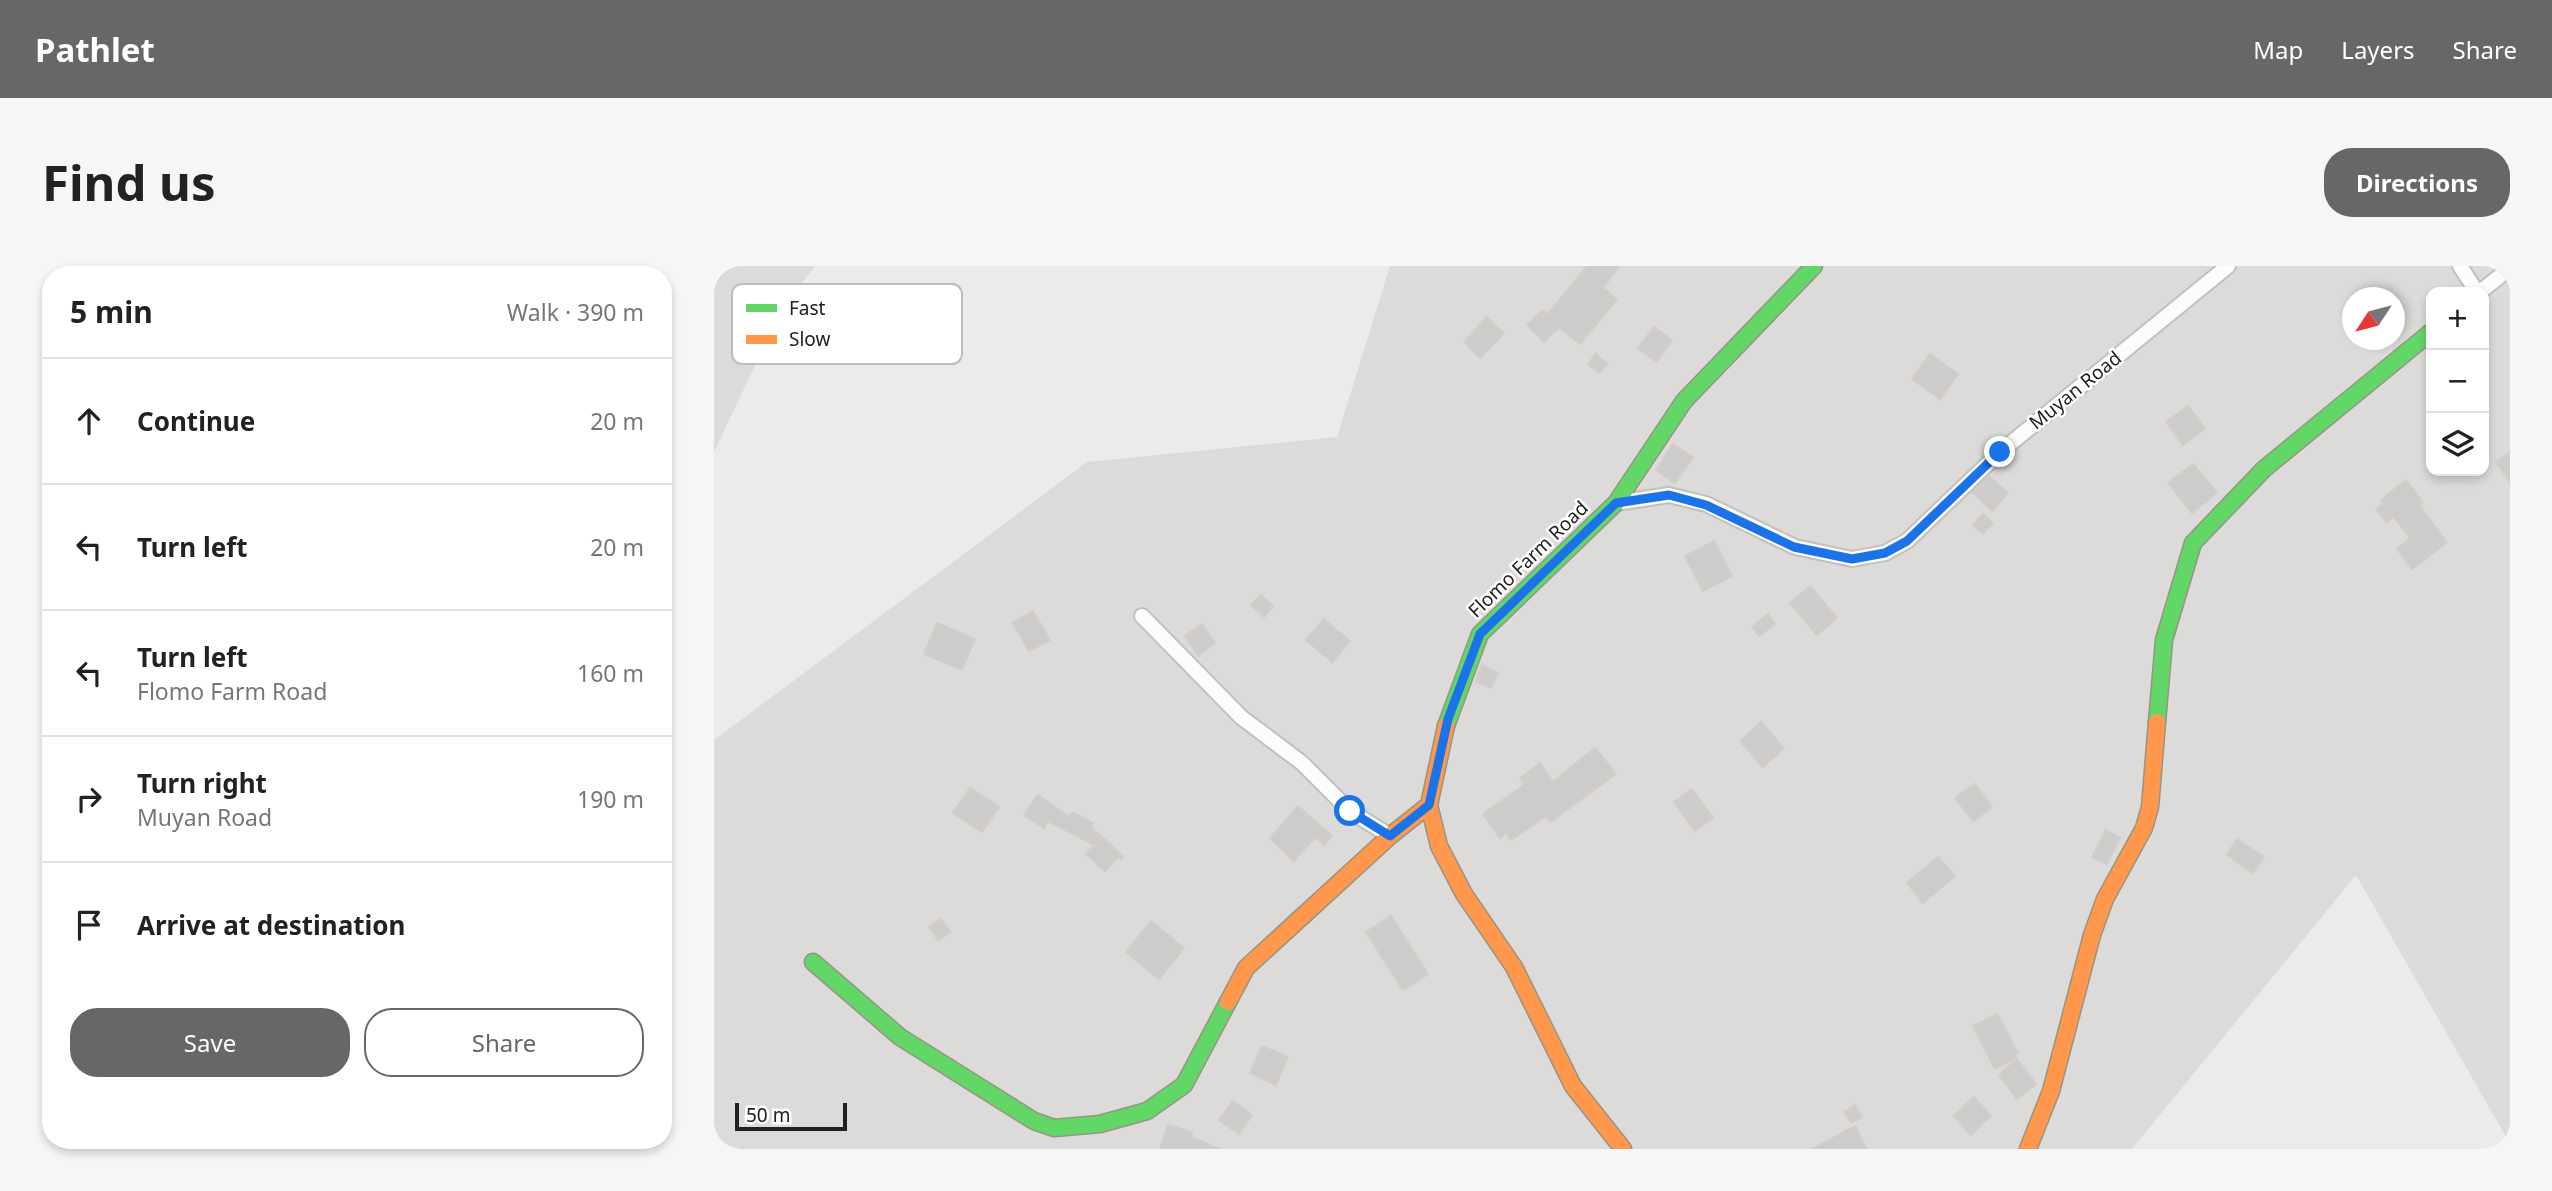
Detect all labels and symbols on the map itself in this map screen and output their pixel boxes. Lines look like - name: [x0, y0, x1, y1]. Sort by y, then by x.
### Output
- legend: [732, 284, 962, 364]
- north arrow: [2342, 287, 2405, 350]
- text: Fast: [789, 295, 826, 321]
- text: Slow: [789, 326, 830, 352]
- street label: Muyan Road: [2023, 345, 2127, 435]
- route end: [1984, 436, 2015, 467]
- street label: Flomo Farm Road: [1462, 495, 1594, 623]
- route start: [1334, 795, 1365, 826]
- scale bar: [735, 1100, 847, 1132]

